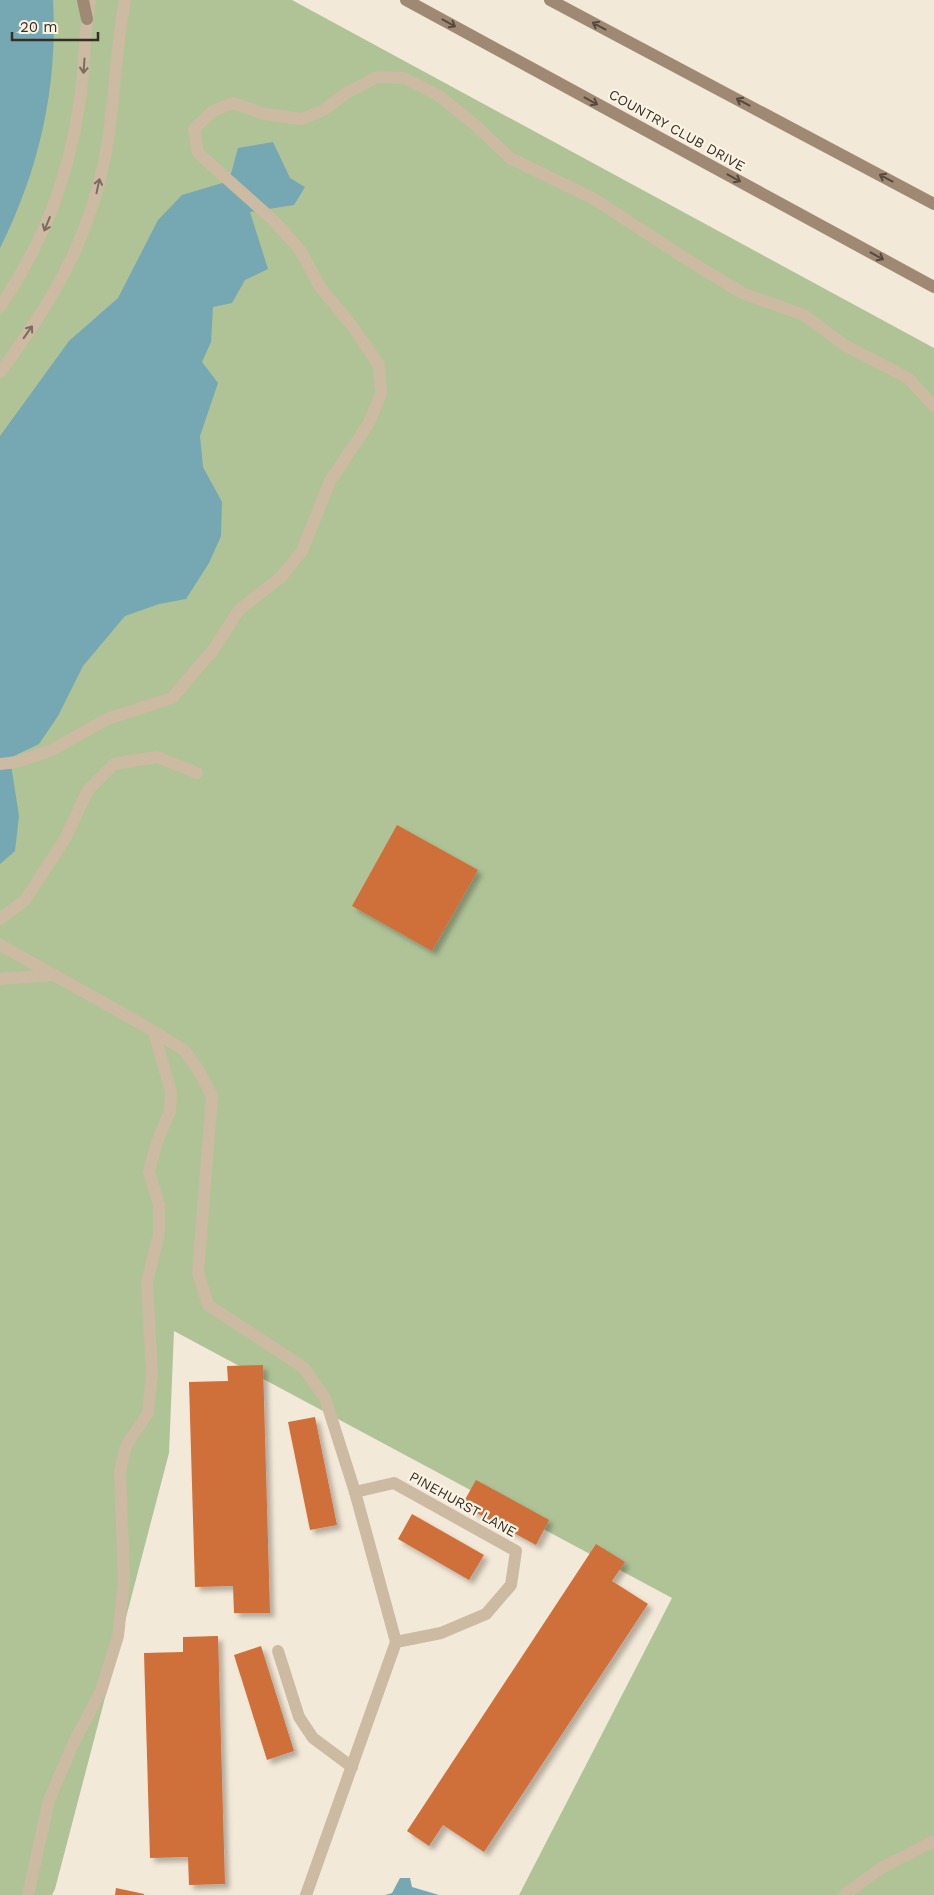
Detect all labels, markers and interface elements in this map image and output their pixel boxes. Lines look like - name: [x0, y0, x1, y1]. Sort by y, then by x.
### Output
- scale bar: [12, 10, 99, 42]
- text: 20 m: [20, 18, 58, 36]
- one-way arrow: [441, 18, 456, 28]
- one-way arrow: [592, 21, 607, 31]
- one-way arrow: [79, 58, 88, 74]
- street label: COUNTRY CLUB DRIVE: [606, 86, 748, 174]
- one-way arrow: [584, 96, 599, 106]
- one-way arrow: [736, 97, 751, 106]
- one-way arrow: [879, 173, 894, 183]
- one-way arrow: [727, 174, 741, 184]
- one-way arrow: [94, 179, 104, 195]
- one-way arrow: [42, 215, 51, 231]
- one-way arrow: [869, 252, 884, 261]
- one-way arrow: [23, 325, 33, 339]
- street label: PINEHURST LANE: [407, 1468, 519, 1540]

